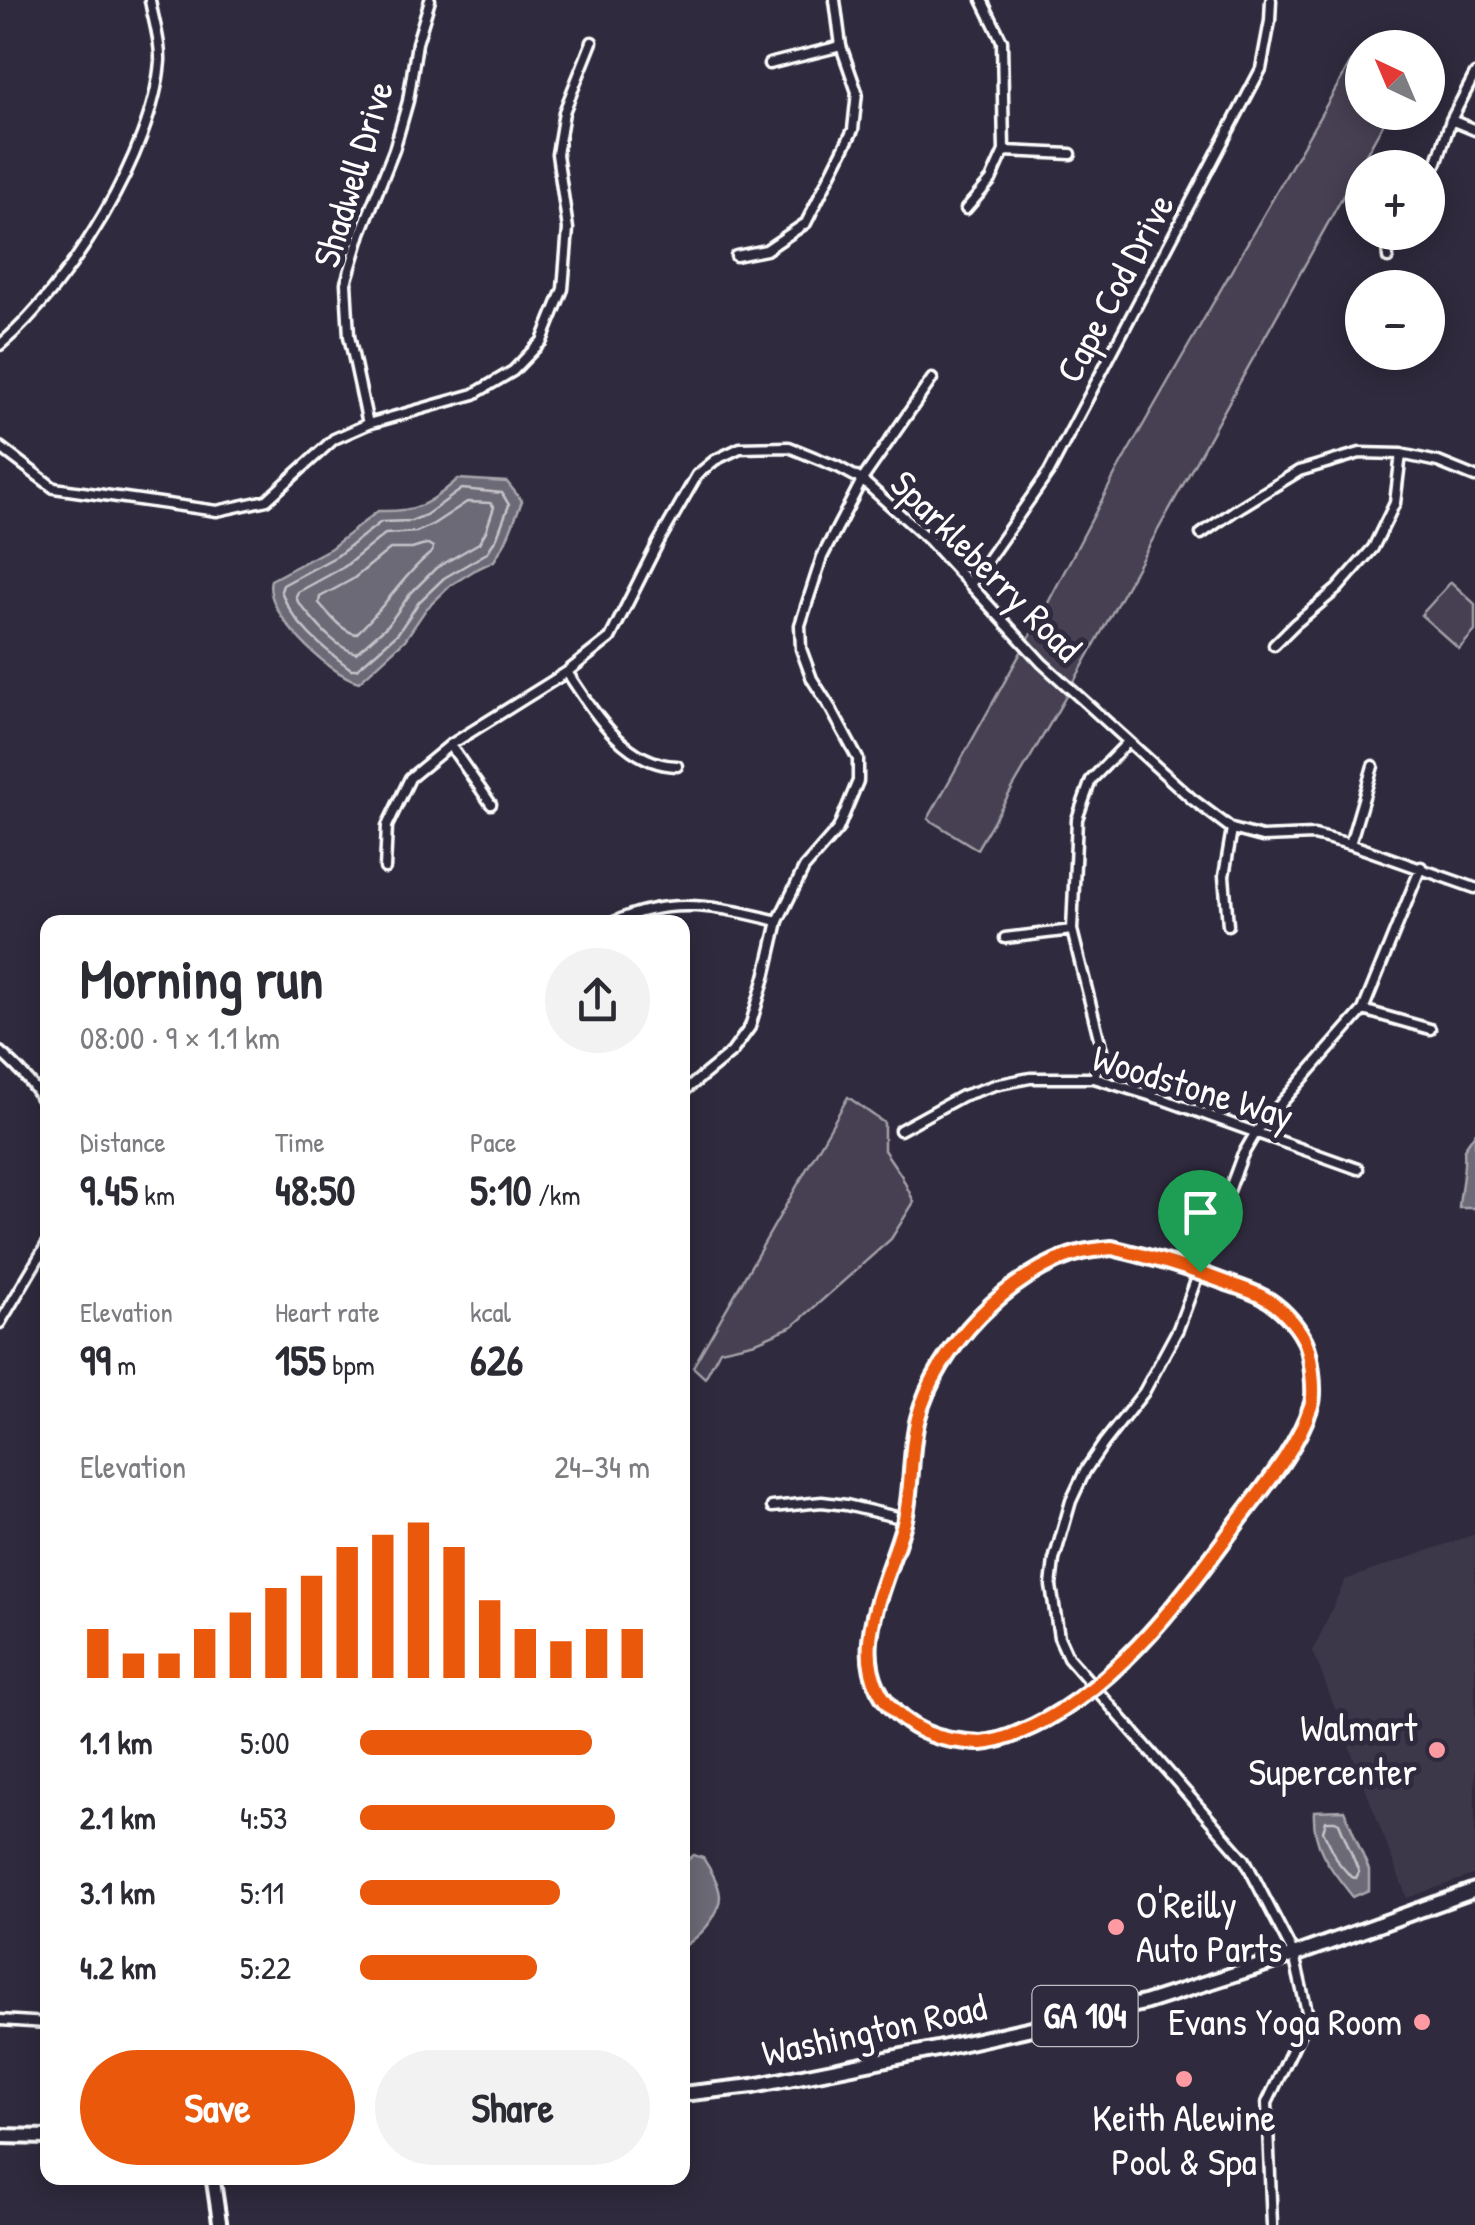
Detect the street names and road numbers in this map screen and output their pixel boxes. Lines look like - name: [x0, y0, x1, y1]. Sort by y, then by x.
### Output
- street label: Shadwell Drive: [299, 74, 405, 273]
- street label: Cape Cod Drive: [1043, 184, 1186, 391]
- street label: Sparkleberry Road: [879, 458, 1094, 673]
- street label: Woodstone Way: [1087, 1031, 1300, 1141]
- street label: Washington Road: [757, 1980, 991, 2078]
- road number: GA 104: [1032, 1986, 1138, 2046]

